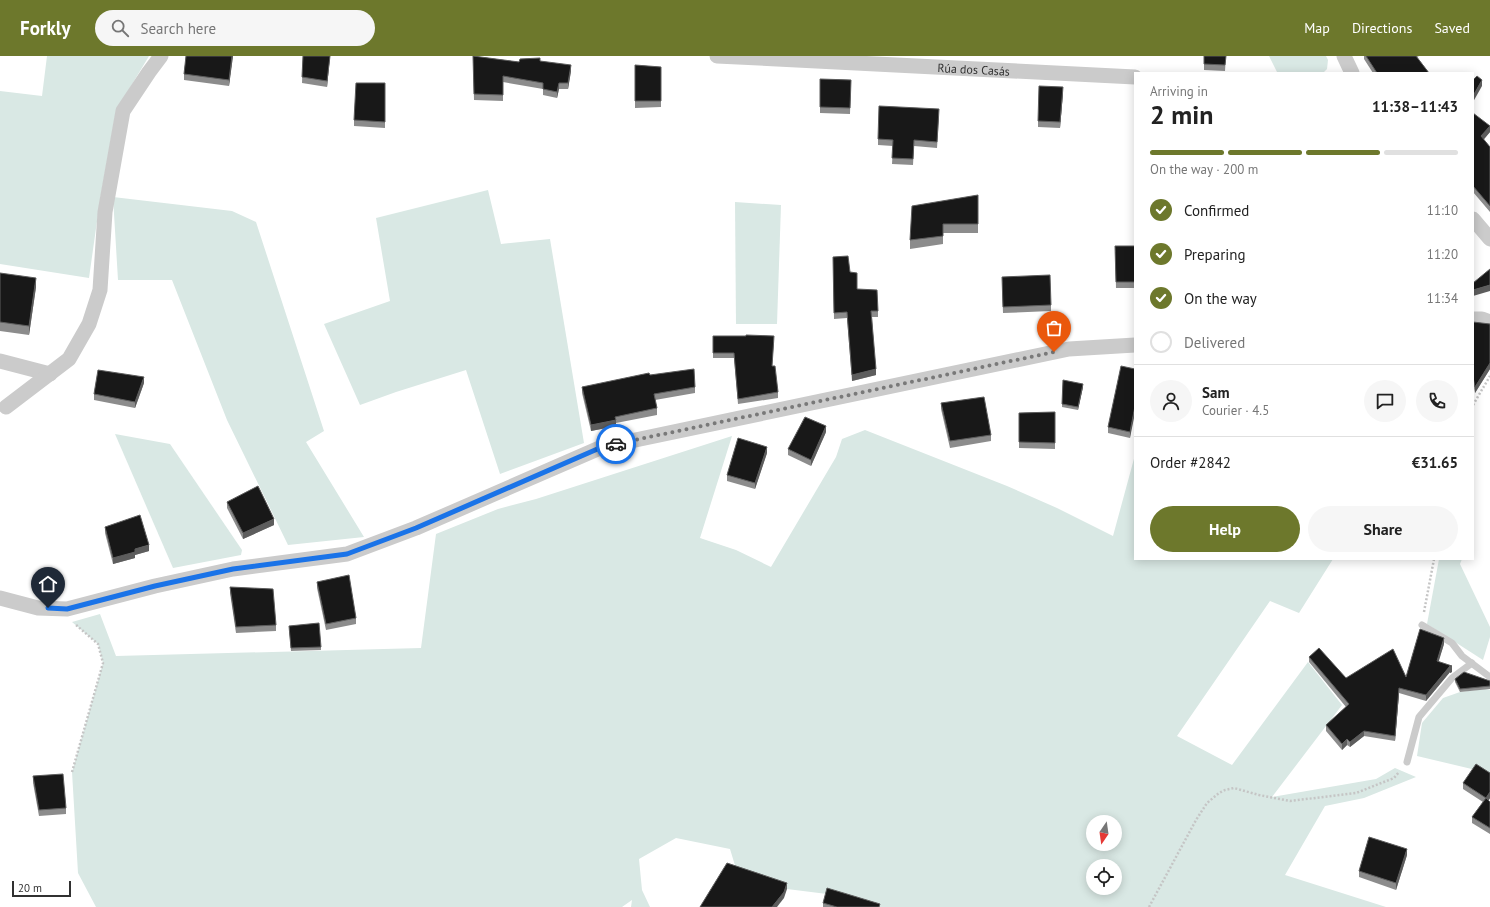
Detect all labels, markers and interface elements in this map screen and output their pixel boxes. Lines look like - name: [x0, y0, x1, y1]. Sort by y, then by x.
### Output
- search box: [95, 10, 375, 46]
- text: Forkly: [20, 16, 71, 40]
- icon: search: [109, 17, 131, 39]
- text: Search here: [141, 19, 216, 38]
- text: Map: [1304, 19, 1330, 37]
- text: Directions: [1352, 19, 1412, 37]
- text: Saved: [1434, 19, 1470, 37]
- street label: Rúa dos Casás: [937, 60, 1010, 78]
- text: Arriving in: [1150, 83, 1208, 100]
- text: 11:38–11:43: [1372, 97, 1458, 116]
- text: 2 min: [1150, 98, 1213, 131]
- text: On the way · 200 m: [1150, 161, 1258, 178]
- icon: check: [1150, 199, 1172, 221]
- text: Confirmed: [1184, 201, 1249, 220]
- text: 11:10: [1427, 202, 1458, 219]
- icon: check: [1150, 243, 1172, 265]
- text: Preparing: [1184, 245, 1246, 264]
- text: 11:20: [1427, 246, 1458, 263]
- icon: check: [1150, 287, 1172, 309]
- text: On the way: [1184, 289, 1257, 308]
- text: 11:34: [1427, 290, 1458, 307]
- pin: [1037, 311, 1071, 352]
- icon: bag: [1043, 317, 1065, 339]
- text: Delivered: [1184, 333, 1245, 352]
- button: person: [1150, 380, 1192, 422]
- button: chat: [1364, 380, 1406, 422]
- button: phone: [1416, 380, 1458, 422]
- text: Sam: [1202, 383, 1229, 402]
- text: Courier · 4.5: [1202, 402, 1269, 419]
- courier: [596, 424, 636, 464]
- icon: car: [605, 433, 627, 455]
- text: Order #2842: [1150, 453, 1231, 472]
- text: €31.65: [1412, 453, 1458, 472]
- button: Help: [1150, 506, 1300, 552]
- button: Share: [1308, 506, 1458, 552]
- pin: [31, 567, 65, 608]
- icon: home: [37, 573, 59, 595]
- north arrow: [1086, 815, 1122, 851]
- map controls: [1086, 815, 1122, 895]
- button: locate: [1086, 859, 1122, 895]
- scale bar: [12, 879, 71, 898]
- text: 20 m: [18, 881, 42, 895]

